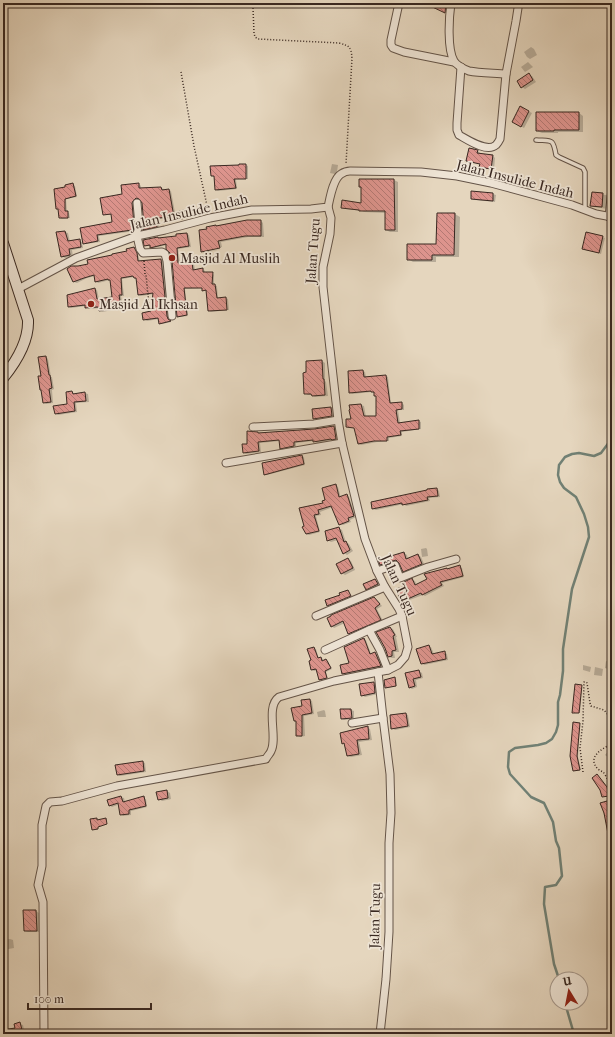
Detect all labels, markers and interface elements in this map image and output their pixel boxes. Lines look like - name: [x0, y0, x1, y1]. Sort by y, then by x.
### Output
- street label: Jalan Insulide Indah: [453, 156, 576, 202]
- street label: Jalan Insulide Indah: [127, 190, 250, 234]
- street label: Jalan Tugu: [302, 218, 324, 285]
- place label: Masjid Al Muslih: [180, 250, 280, 267]
- marker: Masjid Al Muslih: [167, 253, 177, 263]
- place label: Masjid Al Ikhsan: [99, 296, 198, 313]
- marker: Masjid Al Ikhsan: [86, 299, 96, 309]
- street label: Jalan Tugu: [377, 551, 421, 618]
- street label: Jalan Tugu: [366, 883, 384, 950]
- north arrow: [549, 971, 589, 1011]
- text: U: [561, 974, 573, 989]
- scale bar: [28, 985, 151, 1011]
- text: 100 m: [34, 992, 64, 1006]

